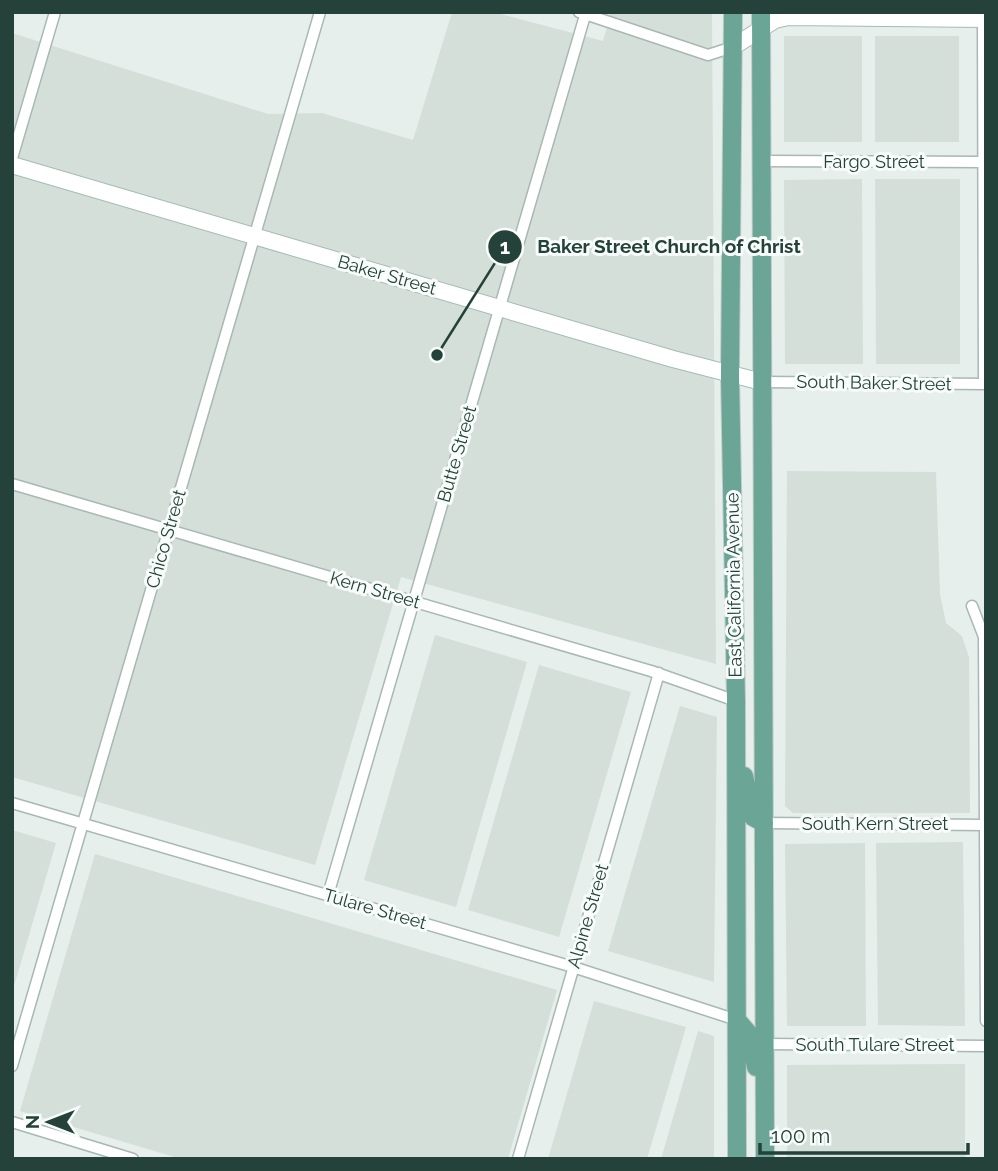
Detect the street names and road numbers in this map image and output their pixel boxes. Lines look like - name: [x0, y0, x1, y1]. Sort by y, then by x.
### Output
- street label: Fargo Street: [823, 151, 925, 172]
- street label: Baker Street: [335, 250, 439, 299]
- street label: South Baker Street: [796, 371, 952, 394]
- street label: Butte Street: [433, 403, 480, 505]
- street label: Chico Street: [141, 487, 190, 591]
- street label: East California Avenue: [721, 492, 746, 678]
- street label: Kern Street: [328, 567, 423, 612]
- street label: South Kern Street: [802, 813, 948, 834]
- street label: Alpine Street: [563, 861, 612, 970]
- street label: Tulare Street: [321, 884, 429, 933]
- street label: South Tulare Street: [796, 1034, 954, 1055]

